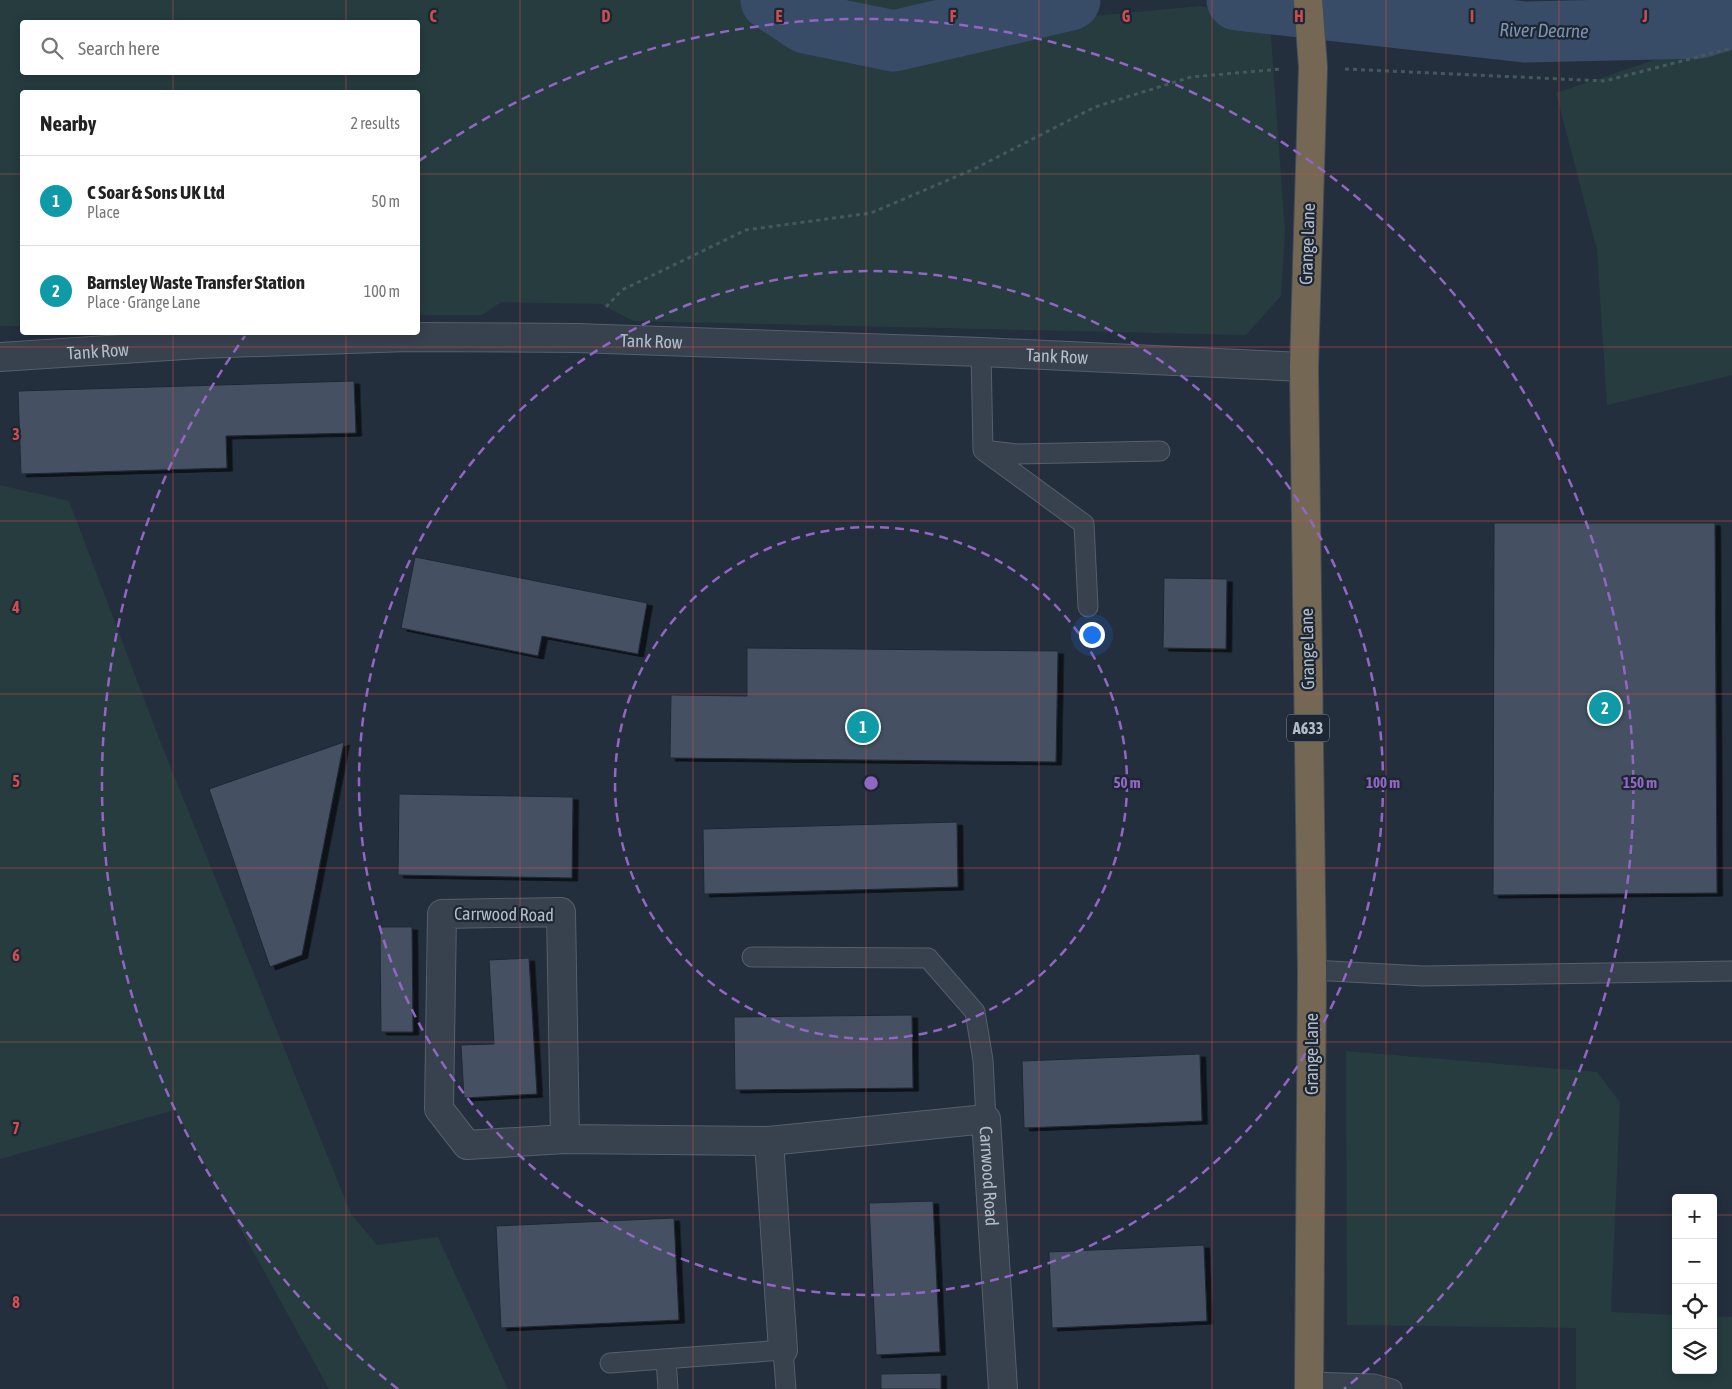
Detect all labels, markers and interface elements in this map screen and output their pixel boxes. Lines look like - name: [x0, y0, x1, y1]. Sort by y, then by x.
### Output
- text: C: [429, 7, 437, 25]
- text: D: [602, 7, 611, 25]
- text: E: [776, 7, 783, 25]
- text: F: [950, 7, 957, 25]
- text: G: [1122, 7, 1131, 25]
- text: H: [1294, 7, 1304, 25]
- text: I: [1470, 7, 1474, 25]
- text: J: [1641, 7, 1648, 25]
- water label: River Dearne: [1499, 18, 1589, 42]
- search box: [20, 20, 420, 75]
- icon: search: [38, 34, 66, 62]
- text: Search here: [78, 37, 160, 59]
- text: Nearby: [40, 111, 96, 135]
- text: 2 results: [350, 114, 400, 132]
- text: C Soar & Sons UK Ltd: [87, 181, 225, 203]
- text: 1: [52, 192, 60, 210]
- text: 50 m: [371, 192, 400, 210]
- text: Place: [87, 203, 120, 221]
- street label: Grange Lane: [1295, 203, 1319, 285]
- text: Barnsley Waste Transfer Station: [87, 271, 305, 293]
- text: 2: [52, 282, 60, 300]
- text: 100 m: [364, 282, 400, 300]
- text: Place · Grange Lane: [87, 293, 200, 311]
- street label: Tank Row: [620, 329, 683, 352]
- street label: Tank Row: [66, 338, 130, 363]
- street label: Tank Row: [1026, 344, 1089, 367]
- text: 3: [12, 425, 20, 443]
- text: 4: [11, 598, 20, 616]
- street label: Grange Lane: [1296, 608, 1318, 690]
- your location: [1079, 622, 1105, 648]
- pin: 2: [1589, 689, 1621, 727]
- pin: 1: [847, 708, 879, 746]
- road number: A633: [1287, 714, 1329, 741]
- text: 5: [12, 772, 20, 790]
- centre of rings: [862, 774, 880, 792]
- text: 50 m: [1114, 774, 1141, 791]
- text: 100 m: [1366, 774, 1400, 791]
- text: 150 m: [1623, 774, 1657, 791]
- street label: Carrwood Road: [454, 903, 554, 925]
- text: 6: [12, 946, 20, 964]
- street label: Grange Lane: [1301, 1013, 1322, 1095]
- text: 7: [12, 1119, 20, 1137]
- street label: Carrwood Road: [976, 1125, 1003, 1226]
- map controls: [1672, 1194, 1717, 1374]
- button: +: [1672, 1194, 1717, 1239]
- button: −: [1672, 1239, 1717, 1284]
- button: locate: [1672, 1284, 1717, 1329]
- text: 8: [12, 1293, 20, 1311]
- button: layers: [1672, 1329, 1717, 1374]

